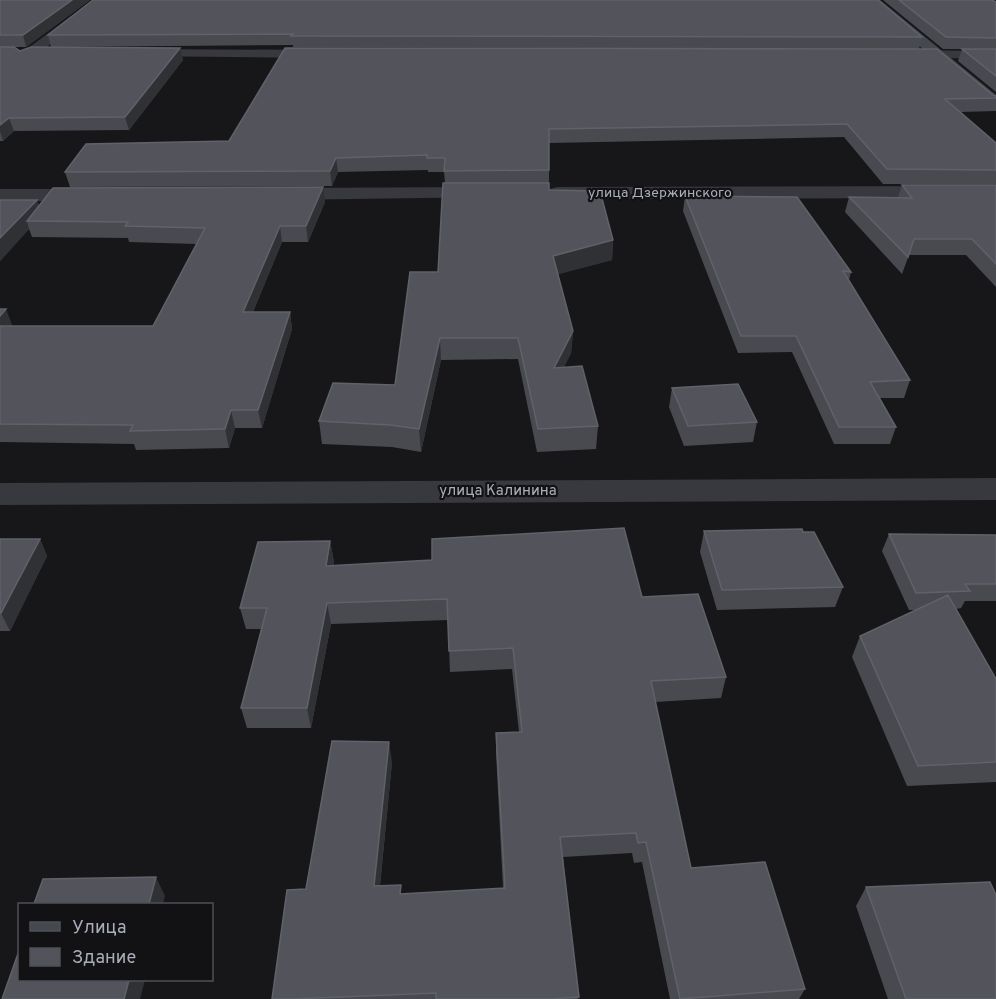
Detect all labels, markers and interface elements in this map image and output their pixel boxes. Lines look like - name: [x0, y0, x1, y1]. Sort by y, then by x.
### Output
- street label: улица Дзержинского: [588, 185, 732, 202]
- street label: улица Калинина: [439, 482, 557, 501]
- legend: [18, 903, 213, 981]
- text: Улица: [72, 917, 126, 940]
- text: Здание: [72, 947, 136, 970]

